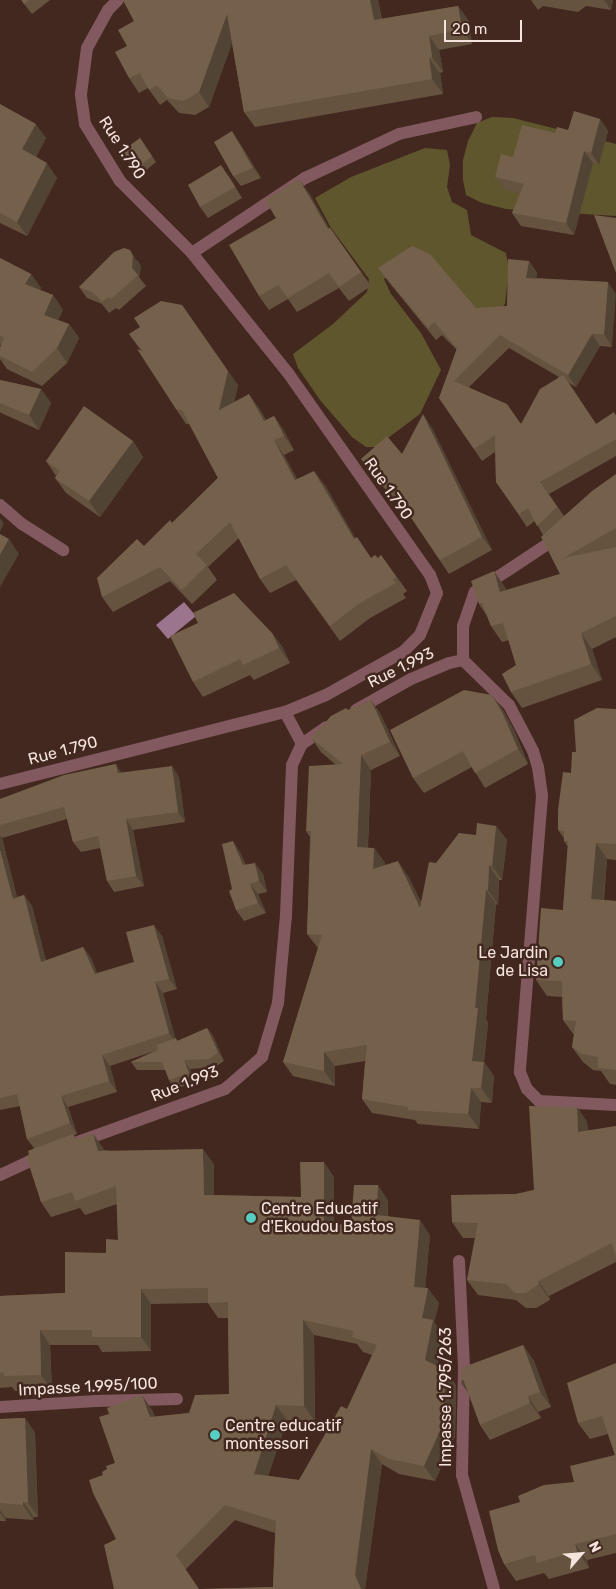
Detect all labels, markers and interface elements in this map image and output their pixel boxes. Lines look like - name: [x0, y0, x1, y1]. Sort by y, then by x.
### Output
- scale bar: [446, 10, 524, 42]
- text: 20 m: [452, 20, 487, 38]
- street label: Rue 1.790: [95, 113, 149, 183]
- street label: Rue 1.790: [360, 454, 416, 524]
- street label: Rue 1.993: [365, 644, 437, 692]
- street label: Rue 1.790: [26, 733, 100, 769]
- place label: Le Jardin de Lisa: [478, 943, 548, 981]
- marker: Le Jardin de Lisa: [552, 956, 564, 968]
- street label: Rue 1.993: [148, 1062, 222, 1106]
- place label: Centre Educatif d'Ekoudou Bastos: [261, 1199, 394, 1237]
- marker: Centre Educatif d'Ekoudou Bastos: [245, 1212, 257, 1224]
- street label: Impasse 1.795/263: [436, 1327, 456, 1467]
- street label: Impasse 1.995/100: [18, 1374, 158, 1400]
- place label: Centre educatif montessori: [225, 1416, 341, 1454]
- marker: Centre educatif montessori: [209, 1429, 221, 1441]
- north arrow: [556, 1529, 606, 1579]
- text: N: [585, 1539, 605, 1555]

